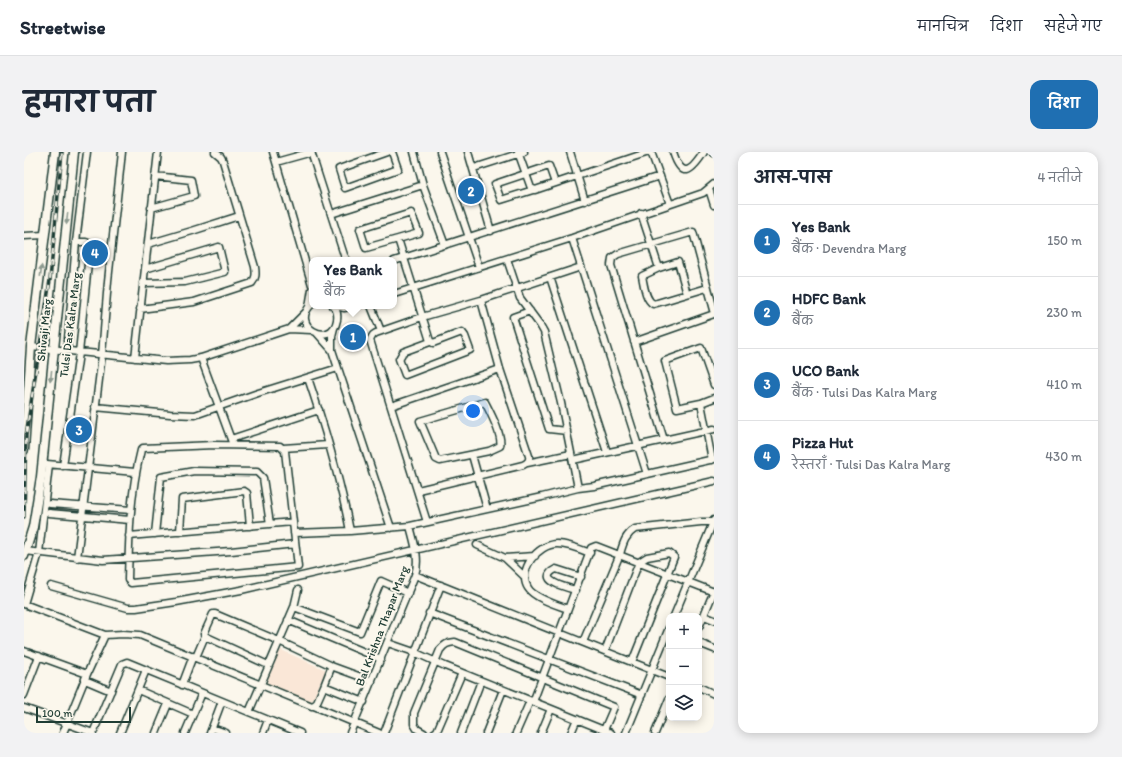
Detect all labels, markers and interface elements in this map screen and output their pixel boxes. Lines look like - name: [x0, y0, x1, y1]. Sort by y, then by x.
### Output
- text: Streetwise: [20, 16, 106, 39]
- text: मानचित्र: [917, 18, 969, 35]
- text: दिशा: [991, 18, 1022, 35]
- text: सहेजे गए: [1044, 18, 1102, 35]
- button: दिशा: [1030, 80, 1098, 129]
- text: हमारा पता: [24, 85, 155, 119]
- text: आस-पास: [754, 167, 832, 187]
- text: 4 नतीजे: [1038, 170, 1082, 185]
- pin: 2: [458, 176, 484, 206]
- one-way arrow: [64, 213, 70, 225]
- text: Yes Bank: [792, 218, 850, 236]
- text: 1: [764, 233, 770, 248]
- text: 150 m: [1047, 233, 1082, 248]
- pin: 4: [82, 238, 108, 268]
- text: बैंक · Devendra Marg: [792, 241, 907, 256]
- popup: [309, 257, 397, 309]
- text: Yes Bank: [324, 261, 382, 279]
- one-way arrow: [38, 265, 44, 278]
- street label: Tulsi Das Kalra Marg: [57, 271, 84, 378]
- text: बैंक: [324, 284, 345, 299]
- text: HDFC Bank: [792, 290, 866, 308]
- street label: Shivaji Marg: [34, 297, 54, 362]
- text: 2: [764, 305, 770, 320]
- text: 230 m: [1046, 305, 1082, 320]
- text: बैंक: [792, 313, 813, 328]
- pin: 1: [340, 322, 366, 352]
- text: UCO Bank: [792, 362, 859, 380]
- one-way arrow: [48, 370, 54, 382]
- text: 3: [763, 377, 771, 392]
- text: 410 m: [1046, 377, 1082, 392]
- text: बैंक · Tulsi Das Kalra Marg: [792, 385, 937, 400]
- your location: [463, 401, 483, 421]
- pin: 3: [66, 415, 92, 445]
- text: Pizza Hut: [792, 434, 853, 452]
- text: 4: [763, 449, 771, 464]
- text: 430 m: [1045, 449, 1082, 464]
- text: रेस्तराँ · Tulsi Das Kalra Marg: [792, 457, 950, 472]
- street label: Bal Krishna Thapar Marg: [353, 563, 412, 688]
- map controls: [666, 613, 702, 721]
- button: +: [666, 613, 702, 649]
- button: −: [666, 649, 702, 685]
- button: layers: [666, 685, 702, 721]
- scale bar: [36, 705, 131, 724]
- text: 100 m: [42, 707, 72, 720]

